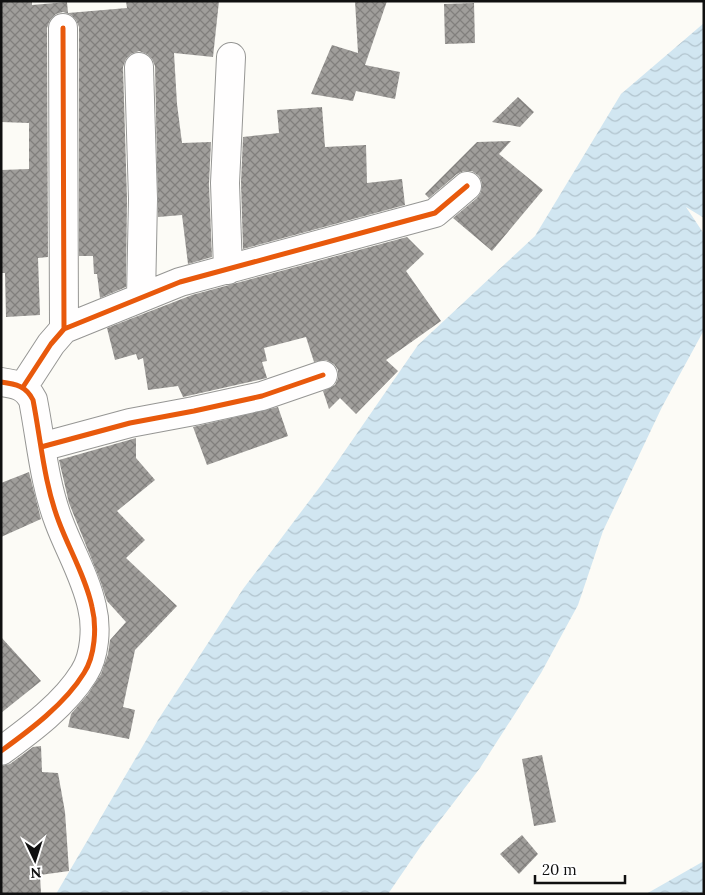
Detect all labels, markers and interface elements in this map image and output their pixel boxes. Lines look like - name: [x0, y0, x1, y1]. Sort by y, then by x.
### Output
- north arrow: [10, 835, 60, 885]
- scale bar: [535, 852, 625, 884]
- text: 20 m: [542, 860, 577, 879]
- text: N: [30, 864, 42, 882]

